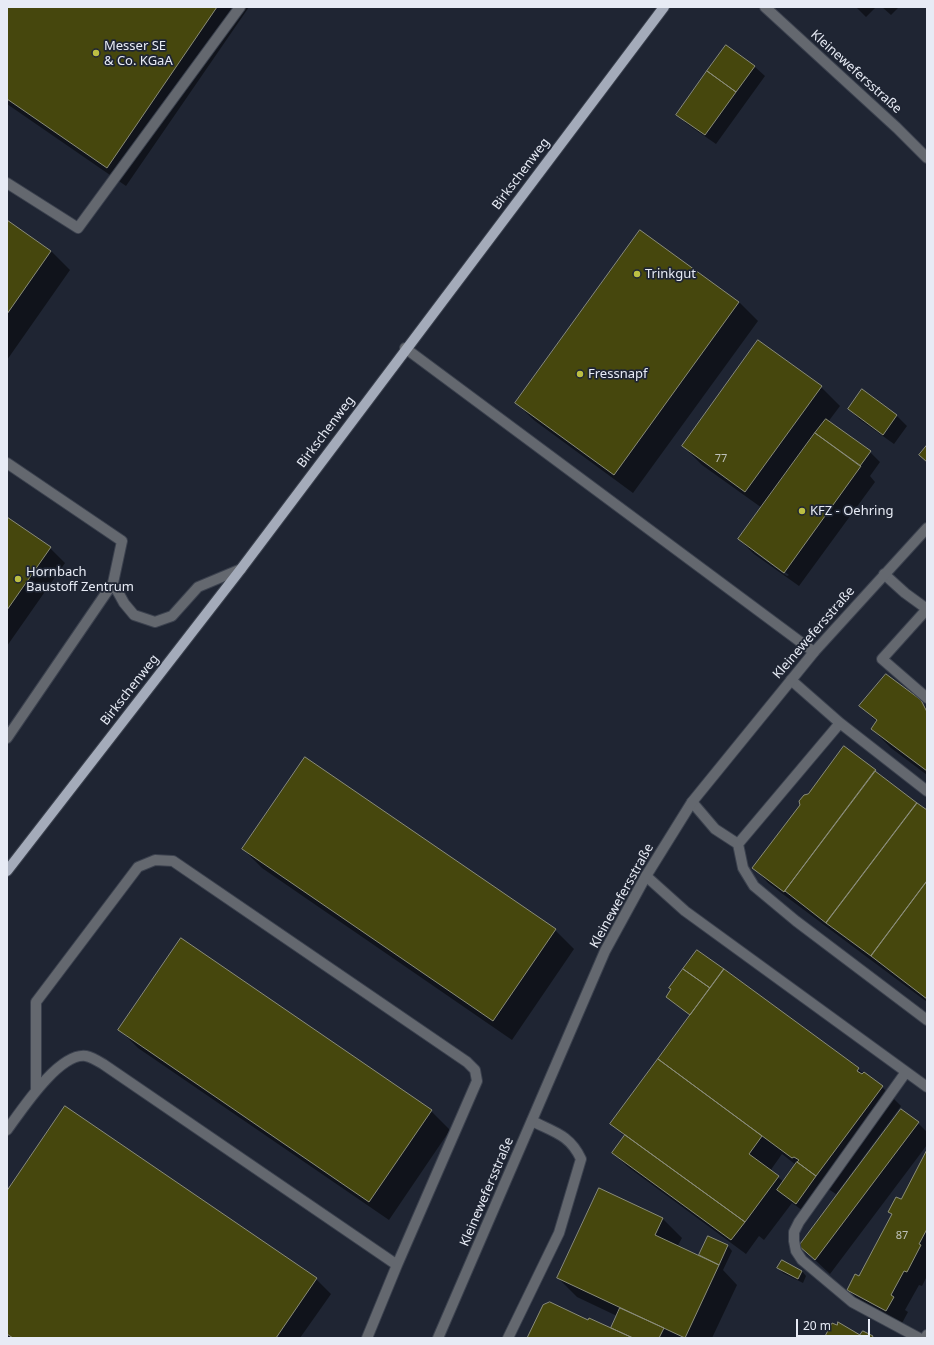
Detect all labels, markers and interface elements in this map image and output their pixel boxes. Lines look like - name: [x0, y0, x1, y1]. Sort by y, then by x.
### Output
- street label: Kleinewefersstraße: [807, 27, 905, 117]
- place label: Messer SE & Co. KGaA: [104, 38, 173, 69]
- marker: Messer SE & Co. KGaA: [91, 48, 101, 58]
- street label: Birkschenweg: [489, 135, 553, 213]
- place label: Trinkgut: [645, 266, 696, 282]
- marker: Trinkgut: [632, 269, 642, 279]
- place label: Fressnapf: [588, 366, 647, 382]
- marker: Fressnapf: [575, 369, 585, 379]
- street label: Birkschenweg: [294, 393, 358, 471]
- house number: 77: [715, 452, 727, 466]
- place label: KFZ - Oehring: [810, 503, 893, 519]
- marker: KFZ - Oehring: [797, 506, 807, 516]
- place label: Hornbach Baustoff Zentrum: [26, 564, 134, 595]
- marker: Hornbach Baustoff Zentrum: [13, 574, 23, 584]
- street label: Kleinewefersstraße: [770, 584, 858, 682]
- street label: Birkschenweg: [98, 651, 162, 729]
- street label: Kleinewefersstraße: [587, 841, 657, 951]
- street label: Kleinewefersstraße: [457, 1135, 517, 1249]
- house number: 87: [896, 1229, 908, 1243]
- scale bar: [798, 1311, 872, 1337]
- text: 20 m: [803, 1317, 831, 1334]

